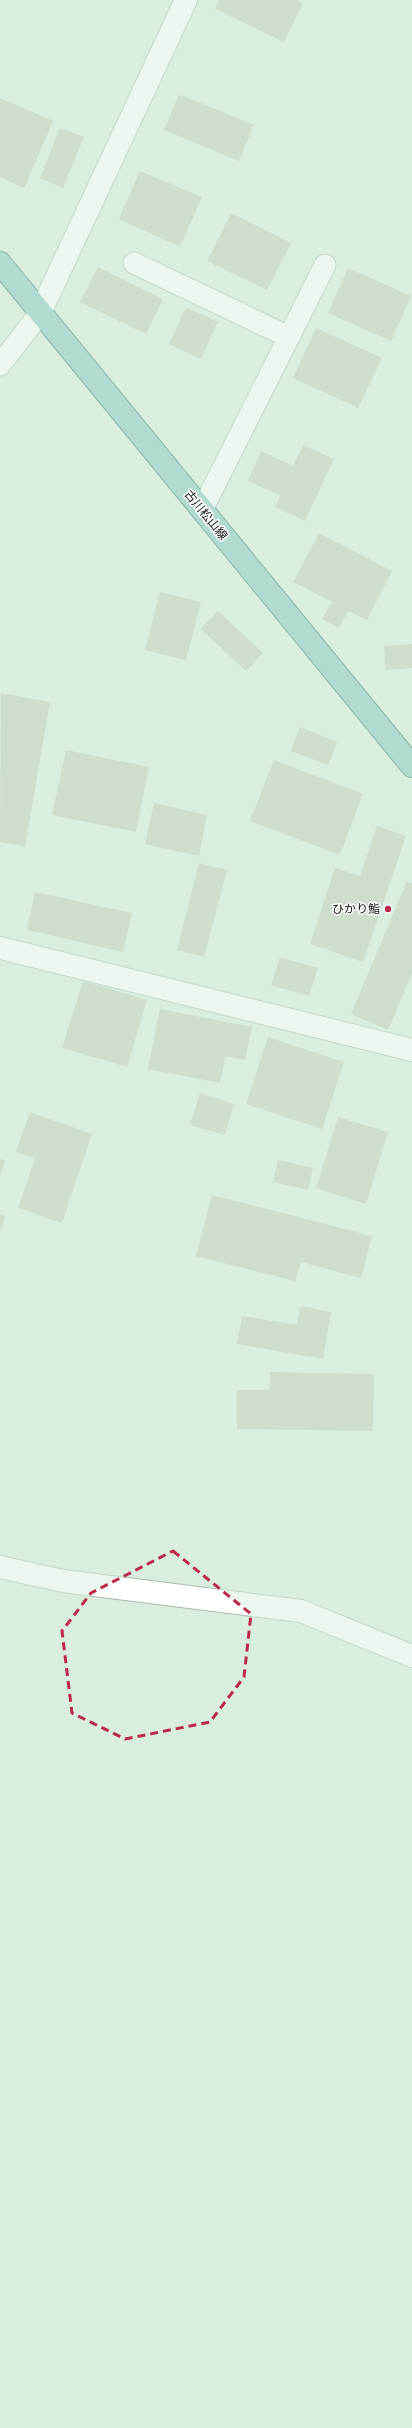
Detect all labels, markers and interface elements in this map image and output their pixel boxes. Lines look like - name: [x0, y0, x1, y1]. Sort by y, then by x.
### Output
- street label: 古川松山線: [182, 487, 230, 543]
- place label: ひかり鮨: [332, 902, 380, 916]
- marker: ひかり鮨: [383, 904, 393, 914]

